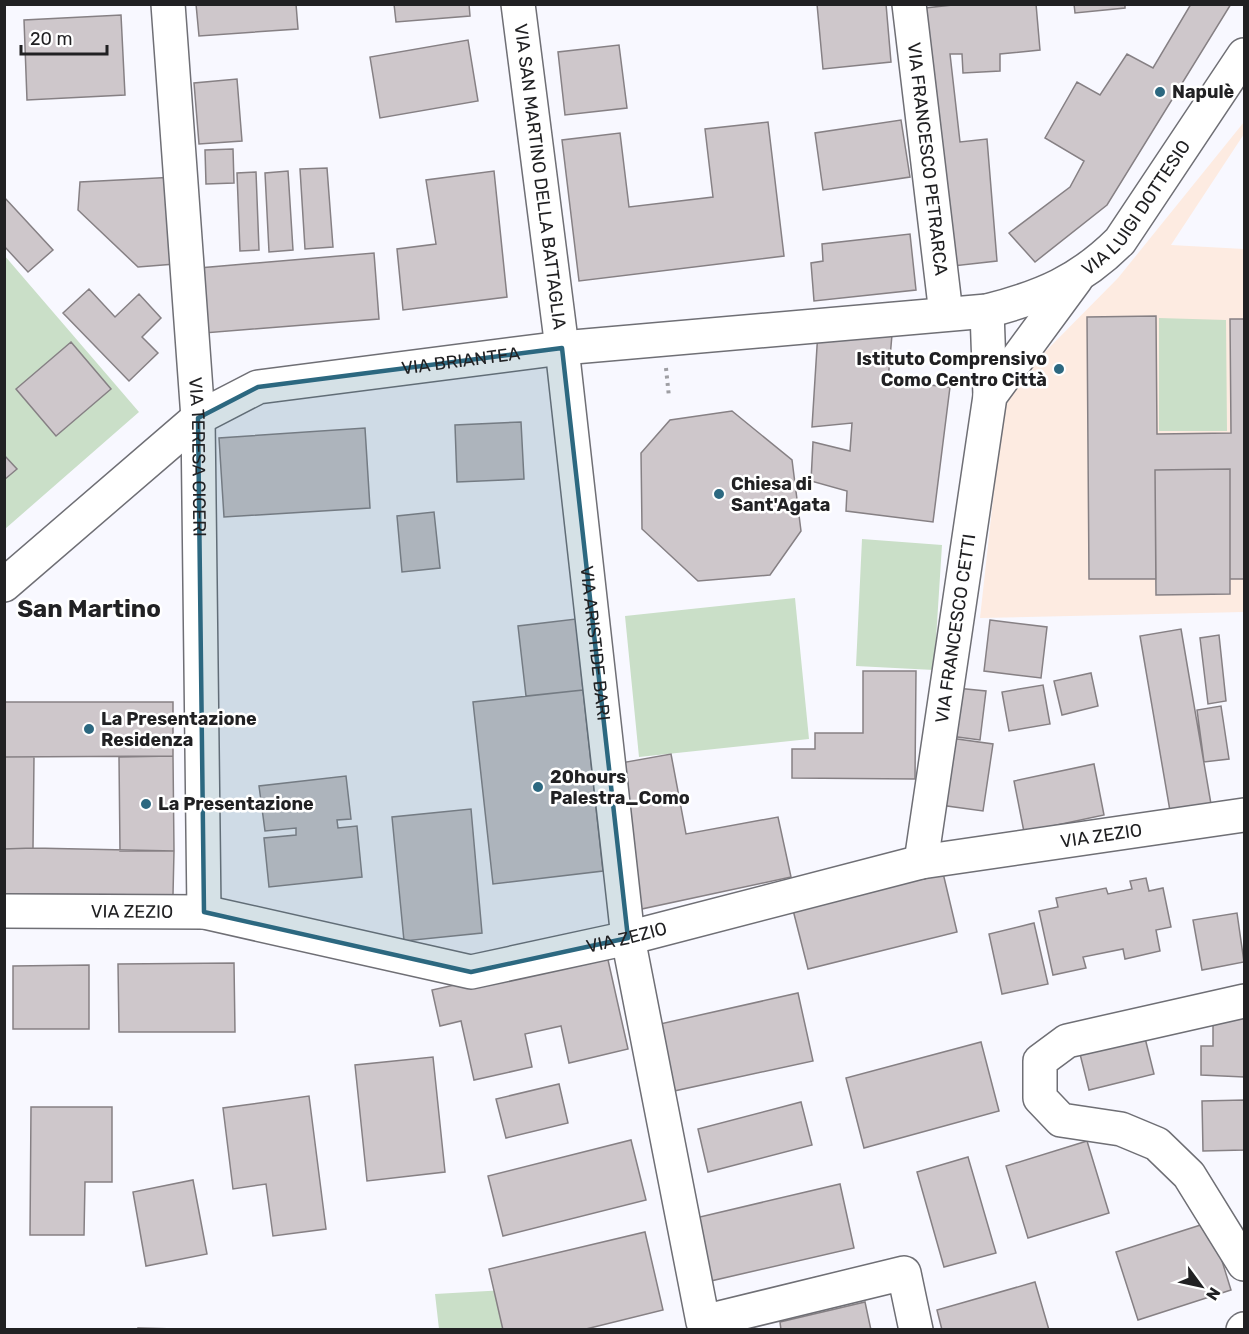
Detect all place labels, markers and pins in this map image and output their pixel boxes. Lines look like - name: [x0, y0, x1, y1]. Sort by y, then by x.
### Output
- place label: Napulè: [1172, 81, 1235, 103]
- marker: Napulè: [1153, 85, 1167, 99]
- place label: Istituto Comprensivo Como Centro Città: [856, 348, 1047, 391]
- marker: Istituto Comprensivo Como Centro Città: [1052, 362, 1066, 376]
- place label: Chiesa di Sant'Agata: [731, 473, 830, 516]
- marker: Chiesa di Sant'Agata: [712, 487, 726, 501]
- place label: La Presentazione Residenza: [101, 708, 257, 751]
- marker: La Presentazione Residenza: [82, 722, 96, 736]
- place label: 20hours Palestra_Como: [550, 766, 690, 809]
- marker: 20hours Palestra_Como: [531, 780, 545, 794]
- place label: La Presentazione: [158, 793, 314, 815]
- marker: La Presentazione: [139, 797, 153, 811]

